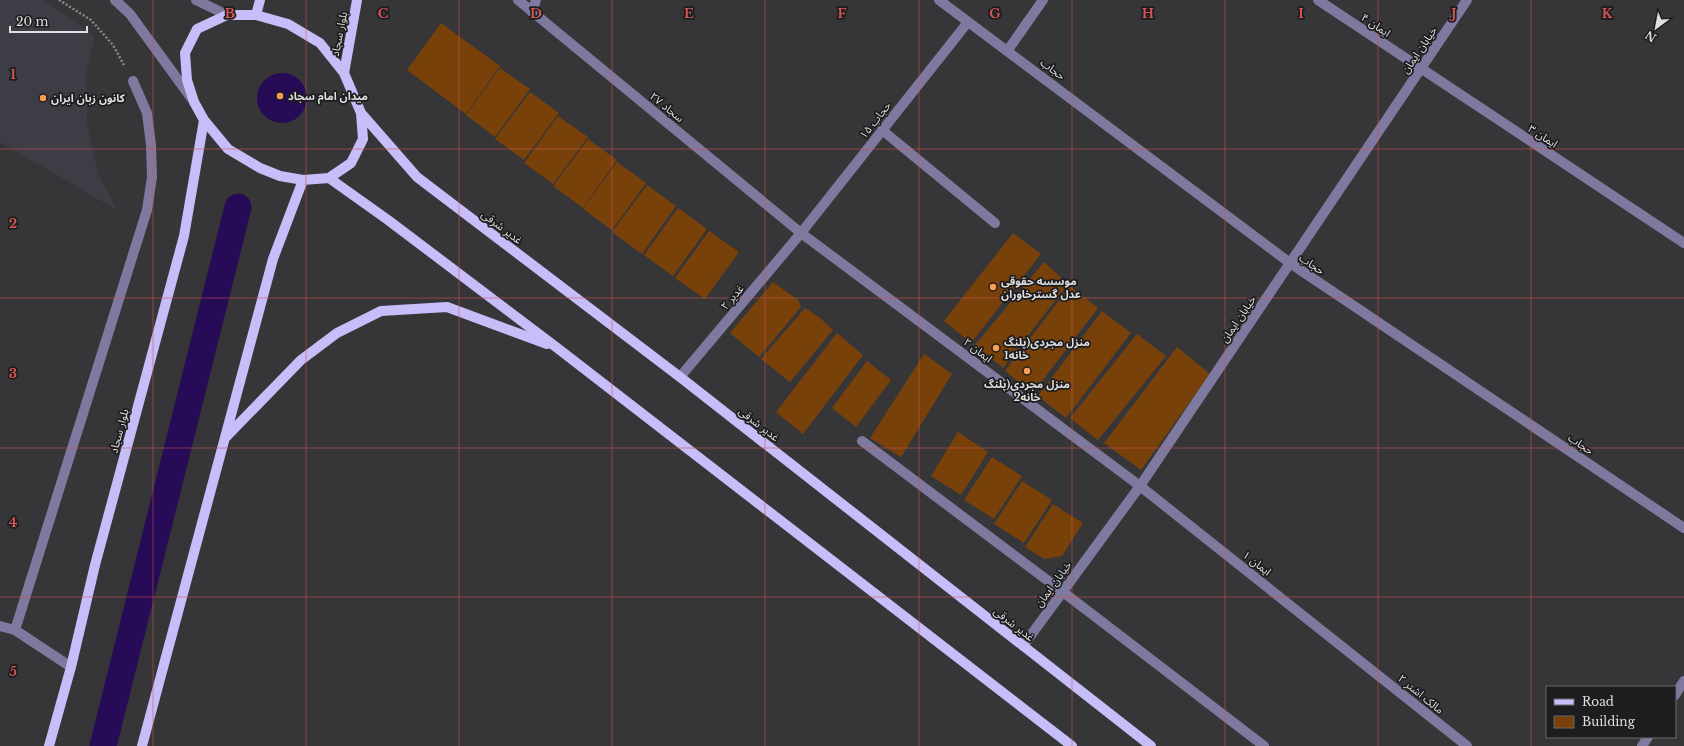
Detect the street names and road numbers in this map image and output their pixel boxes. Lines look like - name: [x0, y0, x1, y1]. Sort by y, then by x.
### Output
- street label: بلوار سجاد: [328, 10, 350, 58]
- street label: ایمان ۴: [1359, 10, 1393, 40]
- street label: خیابان ایمان: [1398, 23, 1440, 76]
- street label: حجاب: [1038, 55, 1069, 83]
- street label: سجاد ۲۷: [647, 89, 687, 125]
- street label: حجاب ۱۵: [856, 98, 894, 142]
- street label: ایمان ۳: [1526, 121, 1560, 151]
- street label: غدیر شرقی: [479, 207, 526, 247]
- street label: حجاب: [1296, 250, 1328, 278]
- street label: غدیر ۲: [717, 281, 747, 312]
- street label: خیابان ایمان: [1217, 292, 1259, 345]
- street label: ایمان ۲: [961, 335, 995, 365]
- street label: غدیر شرقی: [736, 404, 783, 445]
- street label: بلوار سجاد: [106, 407, 132, 455]
- street label: حجاب: [1565, 430, 1597, 458]
- street label: ایمان ۱: [1240, 547, 1274, 579]
- street label: خیابان ایمان: [1032, 558, 1075, 610]
- street label: غدیر شرقی: [991, 604, 1038, 645]
- street label: مالک اشتر ۲: [1395, 671, 1447, 717]

